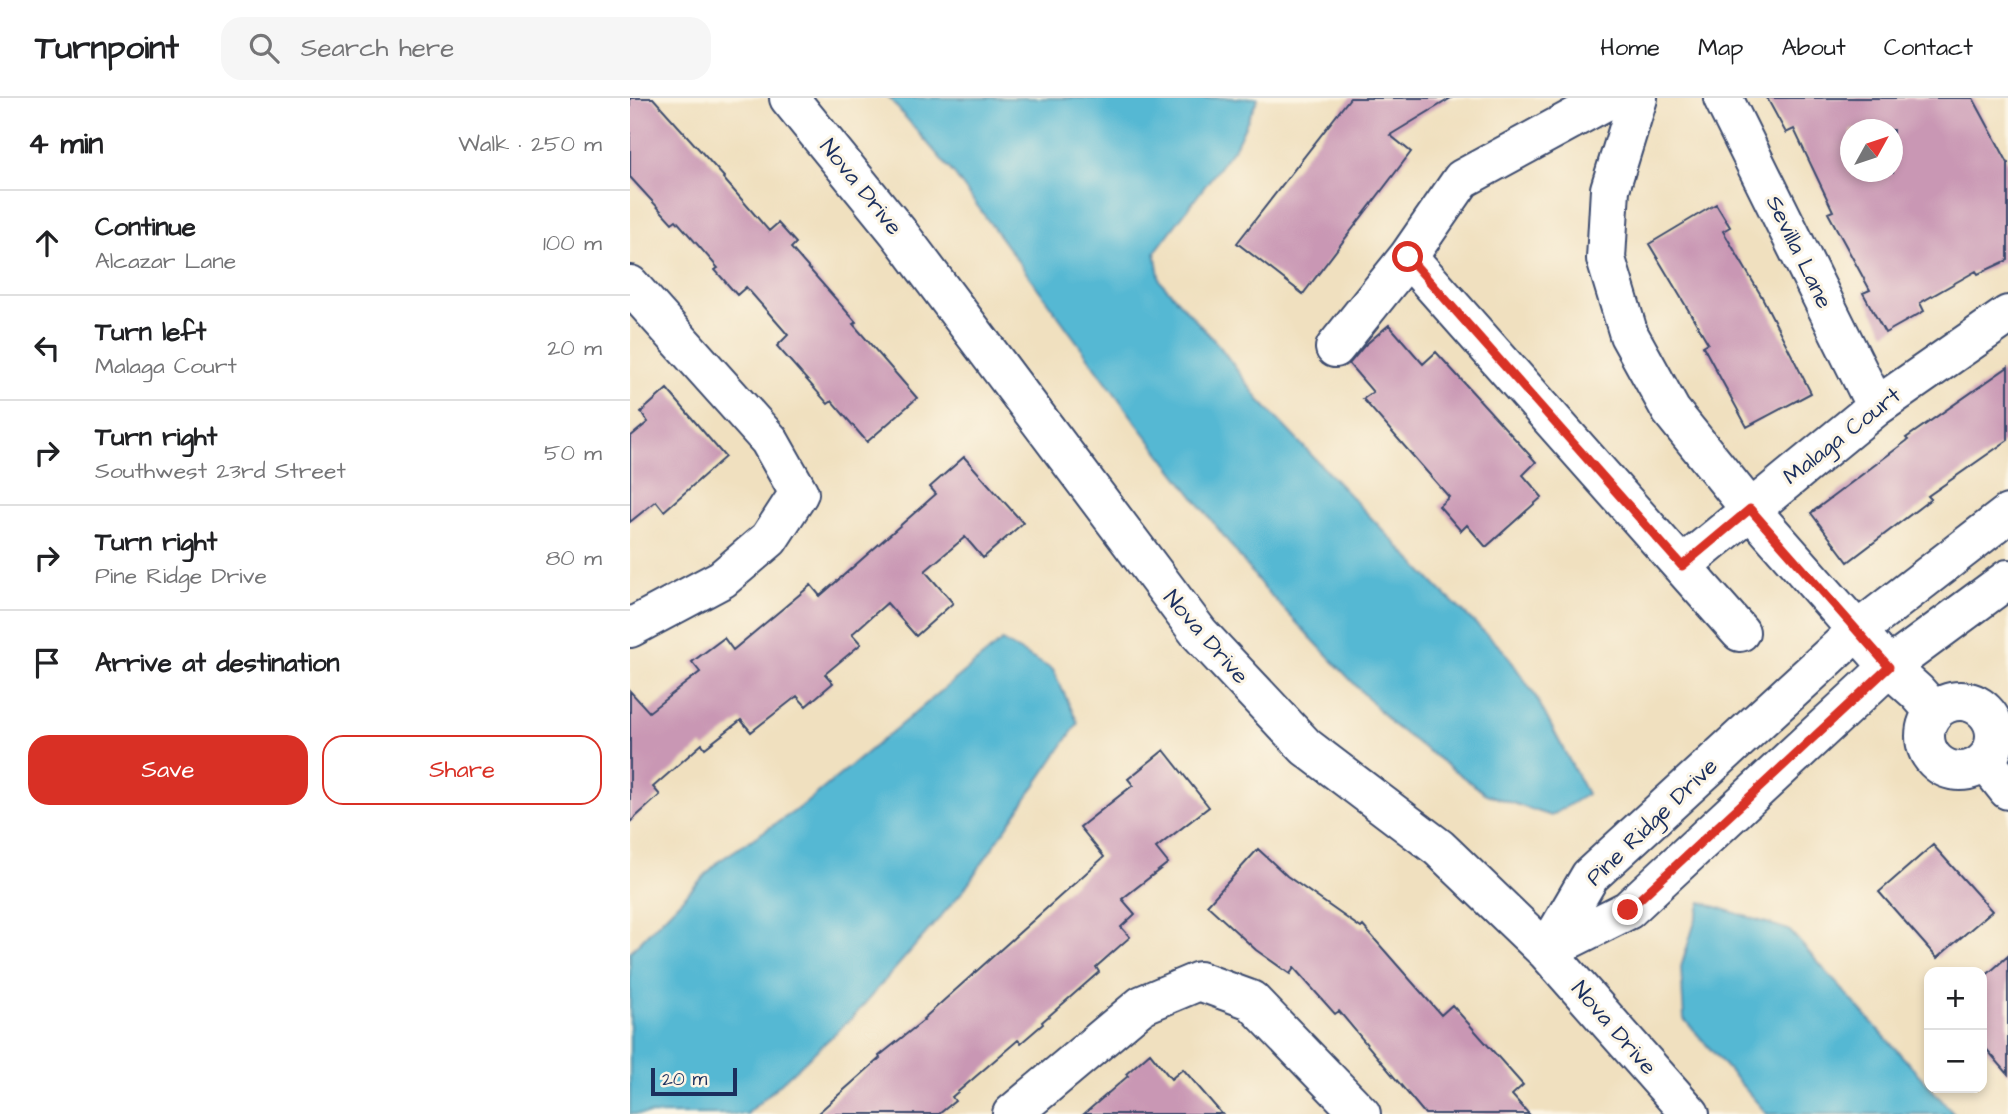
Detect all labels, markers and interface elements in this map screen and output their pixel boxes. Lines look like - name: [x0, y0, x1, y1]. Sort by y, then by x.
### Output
- search box: [221, 17, 711, 80]
- text: Turnpoint: [35, 25, 179, 71]
- icon: search: [245, 29, 283, 67]
- text: Search here: [301, 30, 454, 66]
- text: Home: [1600, 31, 1660, 65]
- text: Map: [1698, 31, 1743, 65]
- text: About: [1781, 31, 1846, 65]
- text: Contact: [1884, 31, 1973, 65]
- north arrow: [1840, 119, 1903, 182]
- text: 4 min: [28, 123, 103, 165]
- text: Walk · 250 m: [458, 128, 602, 160]
- street label: Nova Drive: [812, 132, 910, 242]
- street label: Sevilla Lane: [1758, 190, 1840, 314]
- text: Continue: [95, 209, 196, 245]
- icon: ahead: [28, 224, 66, 262]
- text: 100 m: [543, 227, 602, 259]
- route start: [1392, 241, 1423, 272]
- text: Alcazar Lane: [95, 245, 236, 277]
- text: Turn left: [95, 314, 206, 350]
- icon: left: [28, 329, 66, 367]
- text: 20 m: [547, 332, 602, 364]
- text: Malaga Court: [95, 350, 237, 382]
- street label: Malaga Court: [1776, 379, 1909, 493]
- text: Turn right: [95, 419, 217, 455]
- icon: right: [28, 434, 66, 472]
- text: 50 m: [544, 437, 602, 469]
- text: Southwest 23rd Street: [95, 455, 346, 487]
- text: Turn right: [95, 524, 217, 560]
- icon: right: [28, 539, 66, 577]
- text: 80 m: [545, 542, 602, 574]
- text: Pine Ridge Drive: [95, 560, 267, 592]
- street label: Nova Drive: [1156, 583, 1256, 691]
- icon: arrive: [28, 644, 66, 682]
- text: Arrive at destination: [95, 645, 340, 681]
- button: Save: [28, 735, 308, 805]
- button: Share: [322, 735, 602, 805]
- street label: Pine Ridge Drive: [1579, 751, 1726, 894]
- route end: [1612, 894, 1643, 925]
- map controls: [1924, 967, 1987, 1093]
- button: +: [1924, 967, 1987, 1030]
- street label: Nova Drive: [1564, 974, 1664, 1082]
- button: −: [1924, 1030, 1987, 1093]
- scale bar: [651, 1065, 737, 1097]
- text: 20 m: [662, 1066, 707, 1093]

